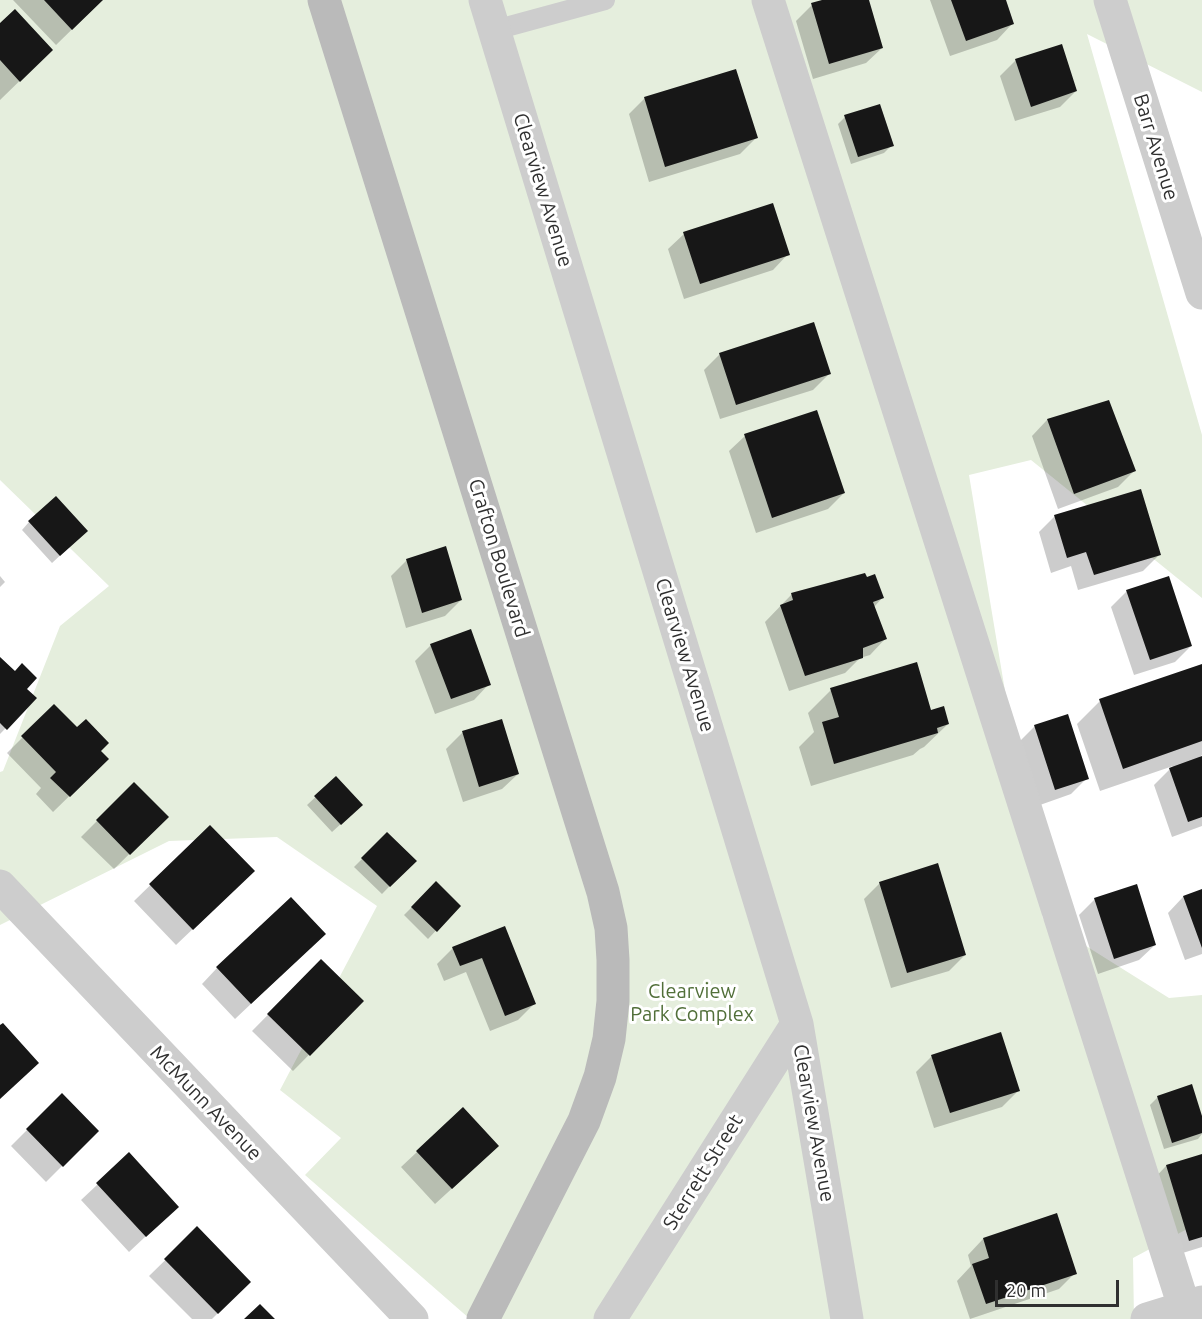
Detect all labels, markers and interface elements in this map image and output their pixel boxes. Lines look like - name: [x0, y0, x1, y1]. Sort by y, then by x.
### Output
- street label: Barr Avenue: [1128, 91, 1184, 203]
- street label: Clearview Avenue: [508, 110, 578, 270]
- street label: Crafton Boulevard: [463, 476, 535, 640]
- street label: Clearview Avenue: [650, 575, 720, 735]
- park label: Clearview Park Complex: [630, 979, 754, 1026]
- street label: McMunn Avenue: [145, 1041, 267, 1165]
- street label: Clearview Avenue: [788, 1042, 840, 1204]
- street label: Sterrett Street: [658, 1110, 748, 1234]
- scale bar: [998, 1268, 1122, 1306]
- text: 20 m: [1006, 1280, 1046, 1300]

